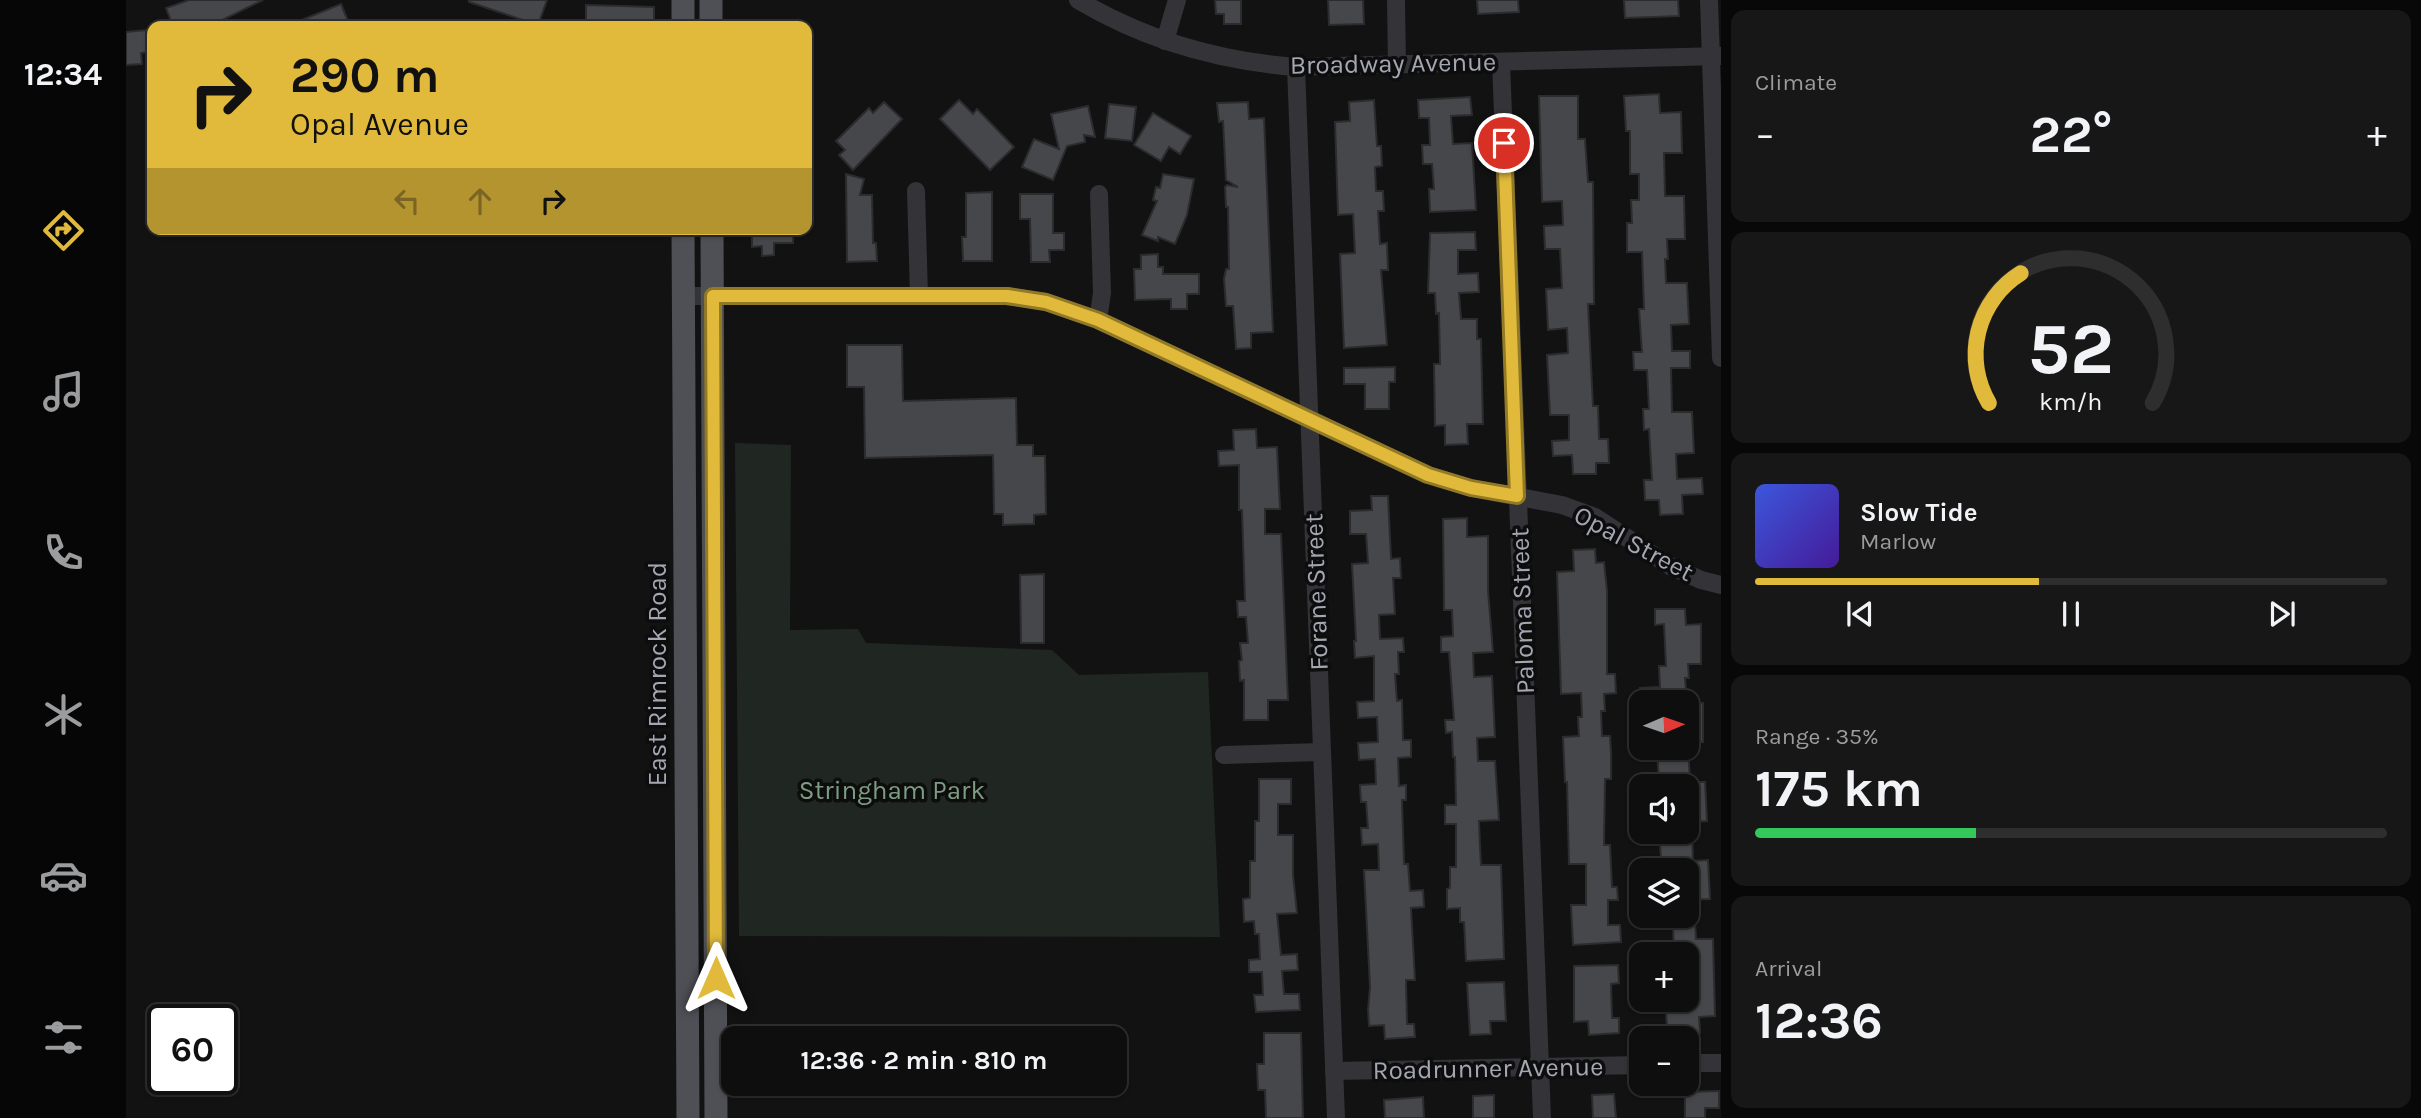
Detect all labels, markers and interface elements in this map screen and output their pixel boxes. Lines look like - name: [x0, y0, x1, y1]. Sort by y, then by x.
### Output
- street label: Broadway Avenue: [1290, 46, 1497, 81]
- text: 290 m: [290, 47, 439, 104]
- icon: right: [175, 49, 266, 140]
- text: 12:34: [24, 56, 102, 93]
- text: Climate: [1755, 69, 1837, 96]
- text: 22°: [2029, 104, 2113, 165]
- text: Opal Avenue: [290, 106, 469, 143]
- text: −: [1755, 112, 1775, 157]
- text: +: [2367, 112, 2387, 157]
- pin: [1474, 113, 1534, 173]
- icon: arrive: [1485, 124, 1523, 162]
- icon: left: [388, 182, 426, 220]
- icon: ahead: [461, 182, 499, 220]
- icon: right: [534, 182, 572, 220]
- icon: directions: [39, 206, 88, 255]
- text: 52: [2028, 307, 2114, 392]
- icon: music: [39, 367, 88, 416]
- text: km/h: [2039, 387, 2103, 416]
- text: Slow Tide: [1860, 497, 1978, 528]
- street label: Opal Street: [1569, 499, 1699, 588]
- street label: Forane Street: [1298, 513, 1335, 671]
- street label: Paloma Street: [1504, 527, 1541, 695]
- icon: phone: [39, 528, 88, 577]
- text: Marlow: [1860, 528, 1936, 555]
- street label: East Rimrock Road: [642, 562, 673, 786]
- icon: previous: [1841, 595, 1879, 633]
- icon: pause: [2052, 595, 2090, 633]
- icon: next: [2263, 595, 2301, 633]
- icon: climate: [39, 690, 88, 739]
- north arrow: [1629, 690, 1699, 760]
- map controls: [1629, 690, 1699, 1096]
- text: Range · 35%: [1755, 723, 1879, 750]
- text: 175 km: [1755, 758, 1923, 819]
- button: sound: [1629, 774, 1699, 844]
- park label: Stringham Park: [799, 775, 985, 806]
- icon: car: [39, 851, 88, 900]
- button: layers: [1629, 858, 1699, 928]
- position arrow: [679, 941, 753, 1015]
- button: +: [1629, 942, 1699, 1012]
- text: Arrival: [1755, 955, 1822, 982]
- text: 12:36: [1755, 990, 1883, 1051]
- speed limit sign: 60: [147, 1004, 238, 1095]
- icon: filters: [39, 1013, 88, 1062]
- button: −: [1629, 1026, 1699, 1096]
- text: 12:36 · 2 min · 810 m: [801, 1045, 1047, 1076]
- street label: Roadrunner Avenue: [1372, 1051, 1604, 1086]

